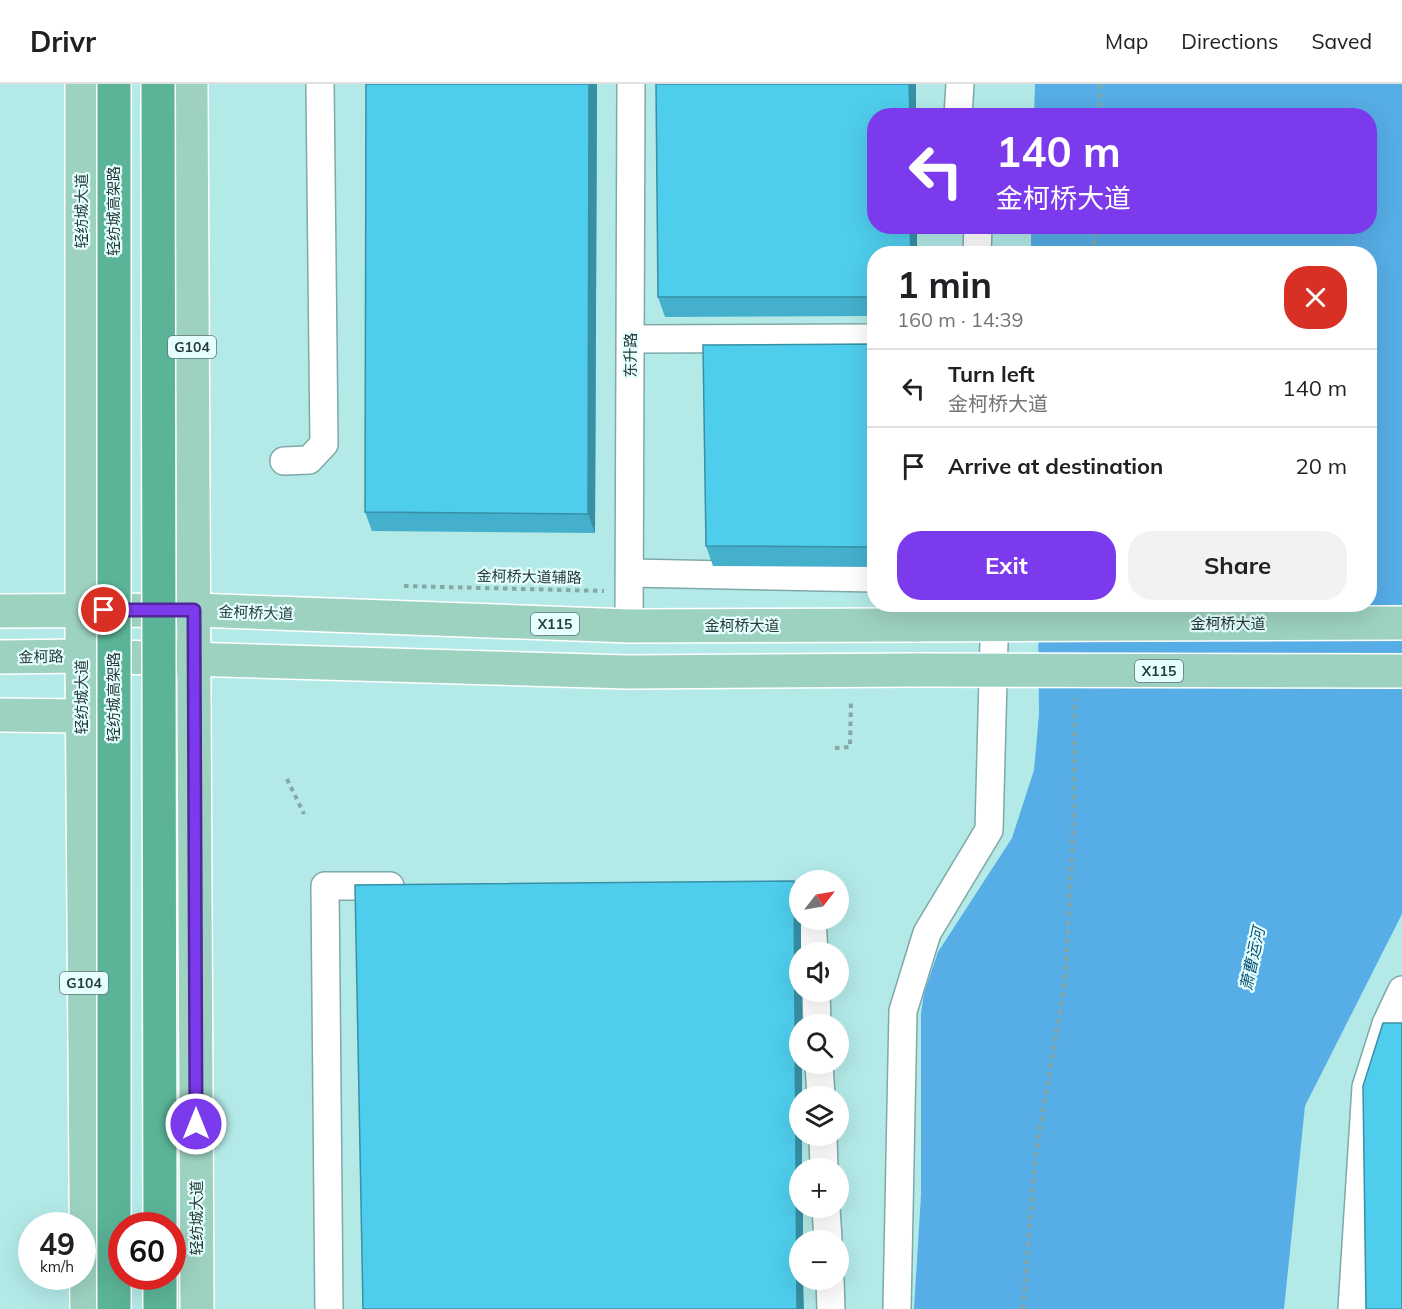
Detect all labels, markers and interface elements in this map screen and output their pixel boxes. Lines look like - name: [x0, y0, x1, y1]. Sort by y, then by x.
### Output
- text: Drivr: [30, 24, 96, 59]
- text: Map: [1105, 28, 1148, 54]
- text: Directions: [1181, 28, 1278, 54]
- text: Saved: [1311, 28, 1372, 54]
- text: 140 m: [996, 125, 1121, 178]
- icon: left: [897, 132, 975, 210]
- street label: 轻纺城高架路: [104, 166, 123, 256]
- street label: 轻纺城大道: [72, 173, 91, 249]
- text: 金柯桥大道: [996, 181, 1131, 215]
- text: 1 min: [897, 262, 992, 307]
- button: close: [1284, 266, 1347, 329]
- text: 160 m · 14:39: [897, 307, 1023, 332]
- street label: 东升路: [621, 332, 640, 378]
- road number: G104: [168, 336, 216, 358]
- text: Turn left: [948, 360, 1035, 388]
- icon: left: [897, 372, 930, 405]
- text: 140 m: [1282, 374, 1347, 402]
- text: 金柯桥大道: [948, 391, 1048, 416]
- icon: arrive: [897, 450, 930, 483]
- text: Arrive at destination: [948, 452, 1163, 480]
- text: 20 m: [1296, 452, 1347, 480]
- button: Exit: [897, 531, 1116, 600]
- button: Share: [1128, 531, 1347, 600]
- street label: 金柯桥大道辅路: [476, 566, 582, 587]
- pin: [78, 584, 129, 635]
- icon: arrive: [87, 593, 120, 626]
- street label: 金柯桥大道: [218, 602, 294, 623]
- road number: X115: [531, 613, 579, 635]
- street label: 金柯桥大道: [1190, 614, 1266, 633]
- street label: 金柯桥大道: [704, 616, 780, 635]
- street label: 金柯路: [18, 647, 64, 666]
- street label: 轻纺城高架路: [104, 652, 123, 742]
- street label: 轻纺城大道: [72, 659, 91, 735]
- road number: X115: [1135, 660, 1183, 682]
- north arrow: [789, 870, 849, 930]
- map controls: [789, 870, 849, 1290]
- water label: 萧曹运河: [1236, 923, 1269, 992]
- button: sound: [789, 942, 849, 1002]
- road number: G104: [60, 972, 108, 994]
- button: search: [789, 1014, 849, 1074]
- button: layers: [789, 1086, 849, 1146]
- position arrow: [164, 1092, 228, 1156]
- button: +: [789, 1158, 849, 1218]
- street label: 轻纺城大道: [187, 1180, 206, 1256]
- speed limit sign: 60: [108, 1212, 186, 1290]
- text: 49: [39, 1225, 75, 1263]
- button: −: [789, 1230, 849, 1290]
- text: km/h: [40, 1257, 74, 1276]

